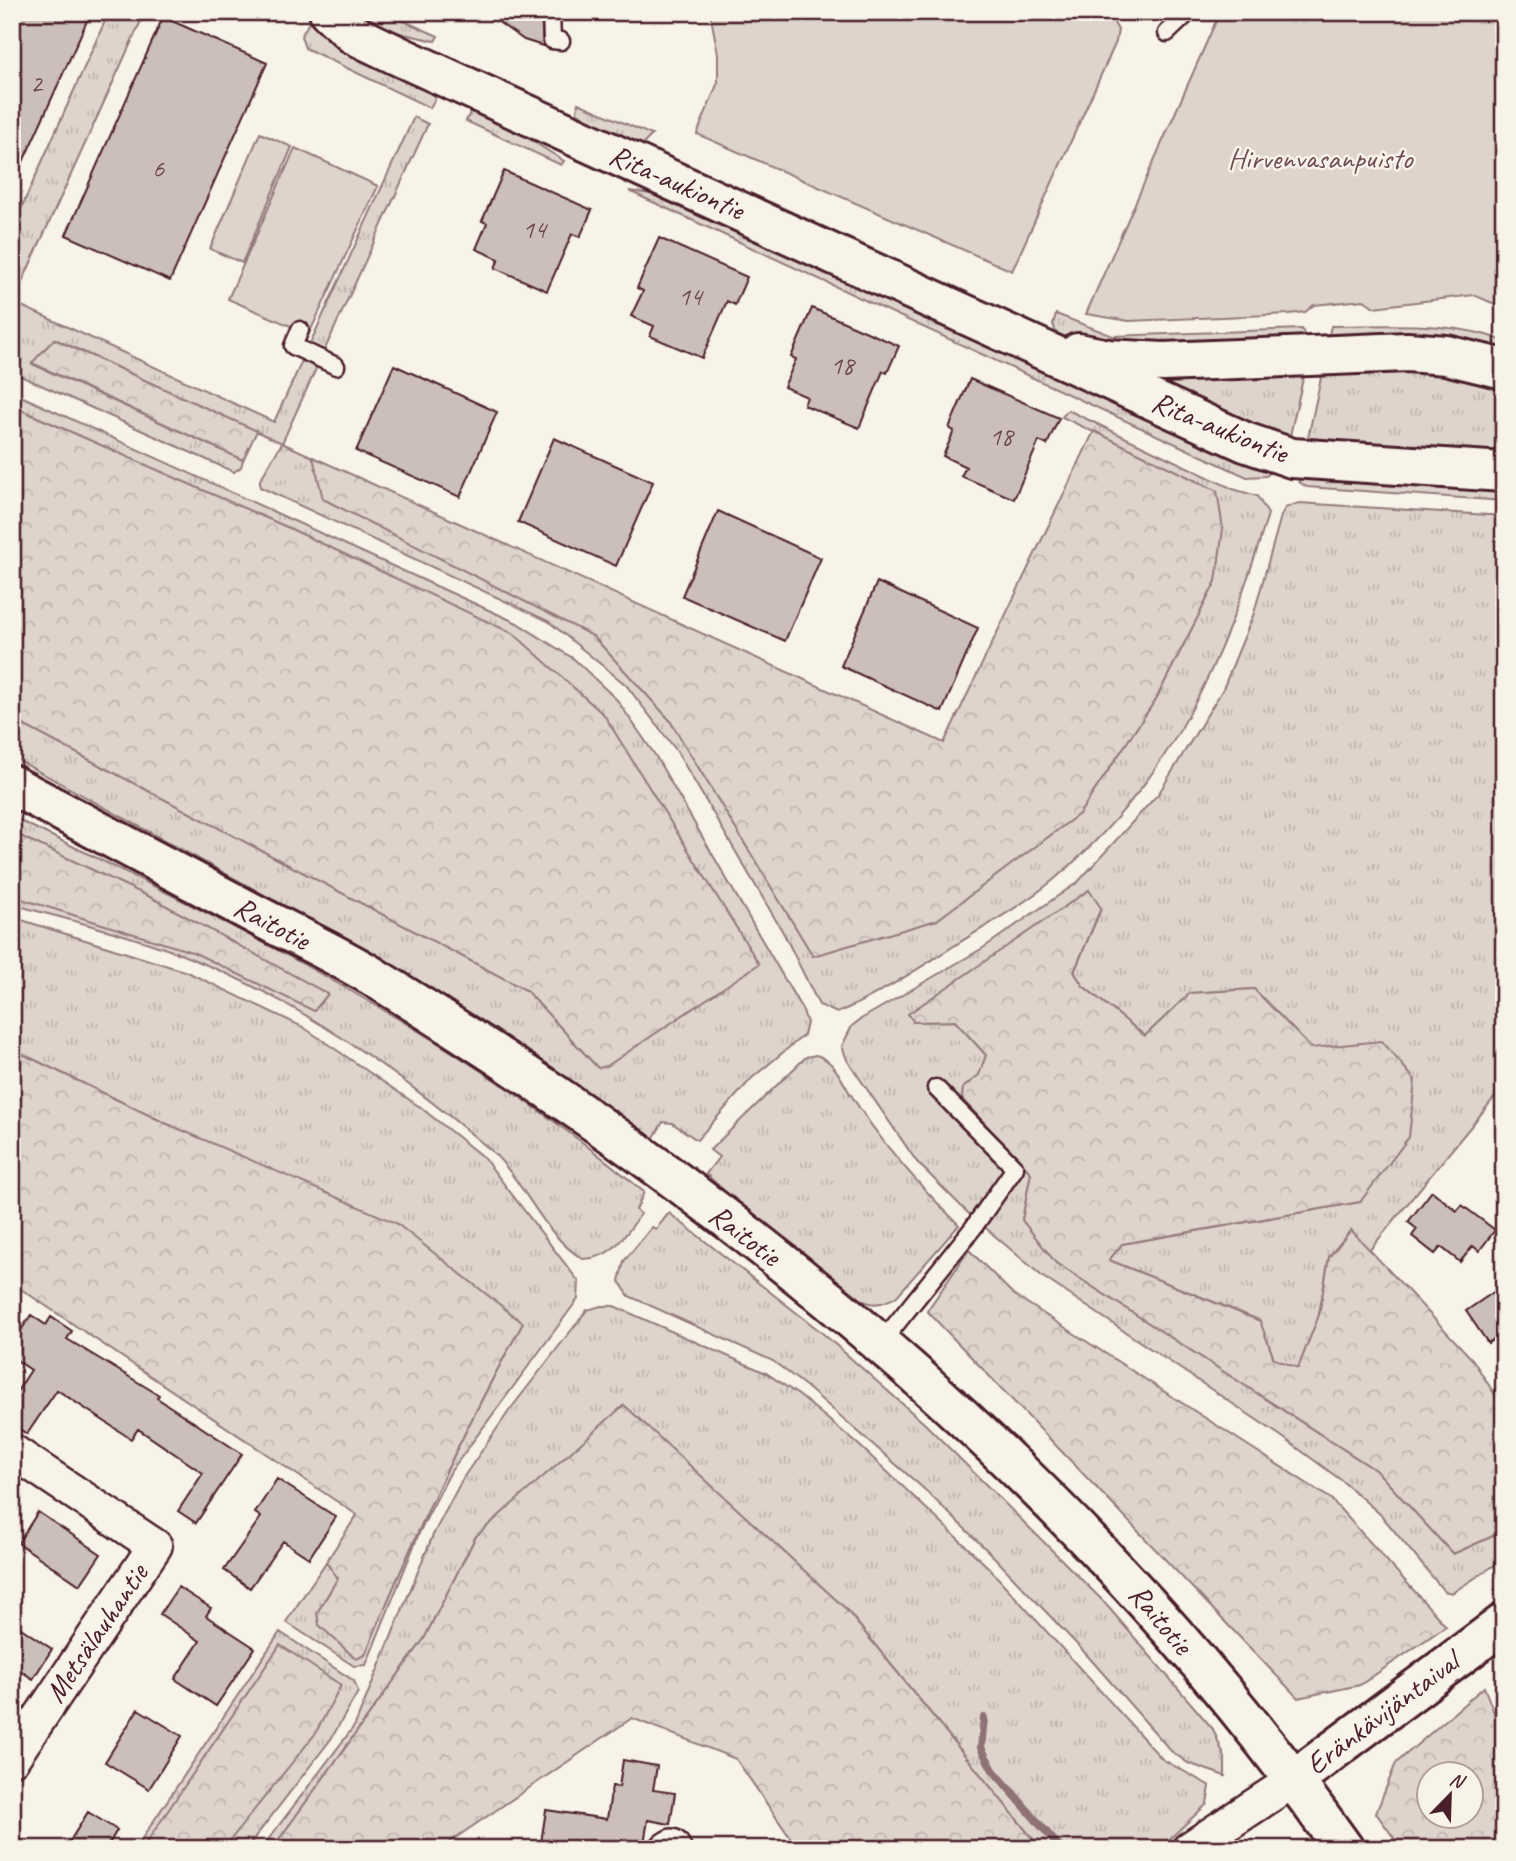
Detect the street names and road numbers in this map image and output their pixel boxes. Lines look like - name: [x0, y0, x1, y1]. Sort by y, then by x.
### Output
- street label: Rita-aukiontie: [604, 135, 752, 229]
- street label: Rita-aukiontie: [1146, 382, 1296, 472]
- street label: Raitotie: [228, 887, 318, 960]
- street label: Raitotie: [701, 1196, 790, 1276]
- street label: Metsälauhantie: [36, 1555, 157, 1709]
- street label: Raitotie: [1121, 1576, 1203, 1664]
- street label: Eränkävijäntaival: [1298, 1640, 1470, 1783]

